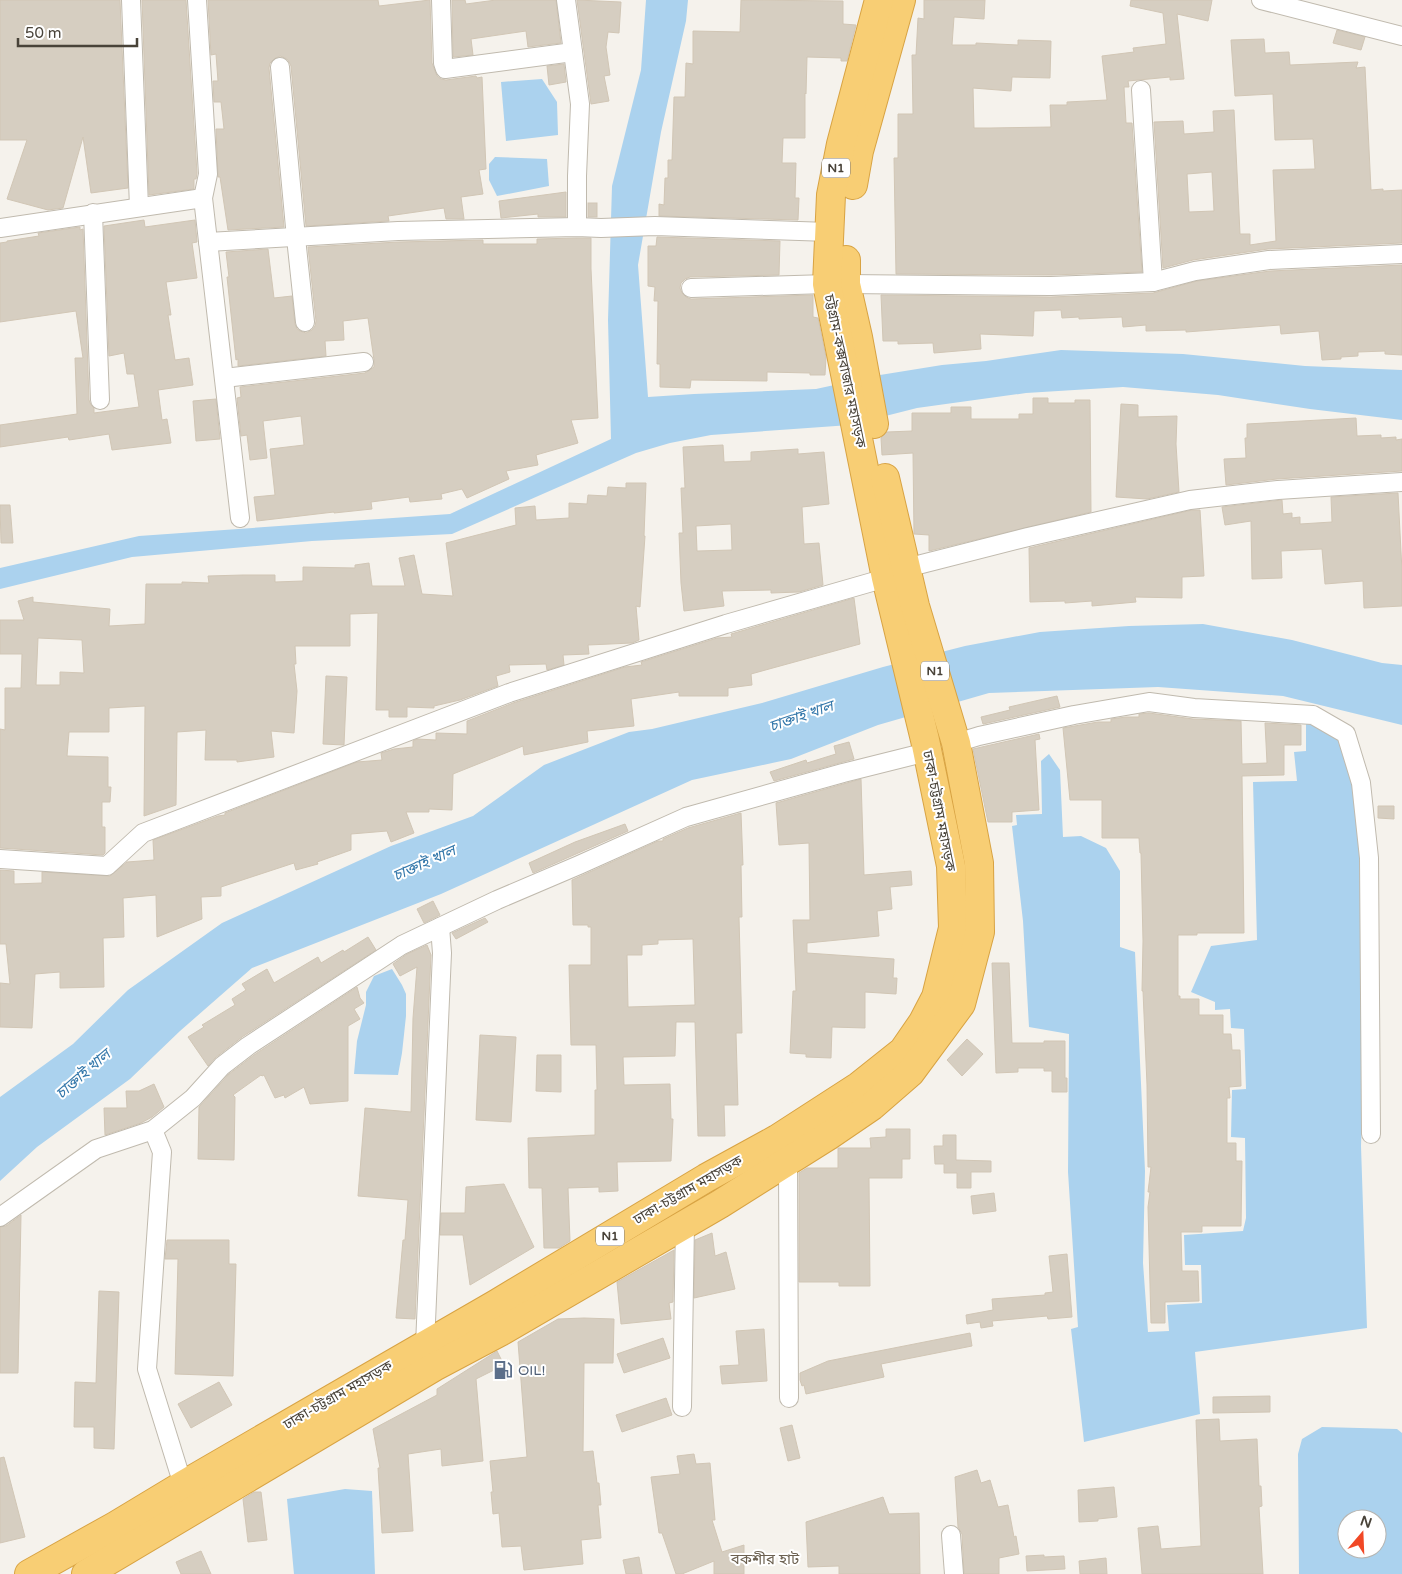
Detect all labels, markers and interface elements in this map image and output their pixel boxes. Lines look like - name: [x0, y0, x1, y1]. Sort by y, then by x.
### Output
- scale bar: [18, 15, 136, 47]
- text: 50 m: [25, 24, 62, 42]
- road number: N1: [822, 158, 850, 178]
- street label: চট্টগ্রাম-কক্সবাজার মহাসড়ক: [820, 292, 870, 450]
- road number: N1: [921, 661, 949, 680]
- water label: চাক্তাই খাল: [767, 696, 838, 735]
- street label: ঢাকা-চট্টগ্রাম মহাসড়ক: [919, 748, 959, 874]
- water label: চাক্তাই খাল: [390, 840, 461, 885]
- water label: চাক্তাই খাল: [52, 1043, 116, 1103]
- street label: ঢাকা-চট্টগ্রাম মহাসড়ক: [630, 1152, 746, 1229]
- road number: N1: [596, 1226, 624, 1246]
- street label: ঢাকা-চট্টগ্রাম মহাসড়ক: [280, 1357, 396, 1434]
- fuel station icon: OIL!: [492, 1359, 514, 1381]
- place label: OIL!: [518, 1362, 545, 1379]
- north arrow: [1337, 1509, 1387, 1559]
- text: N: [1358, 1512, 1374, 1532]
- district label: বকশীর হাট: [730, 1550, 800, 1568]

